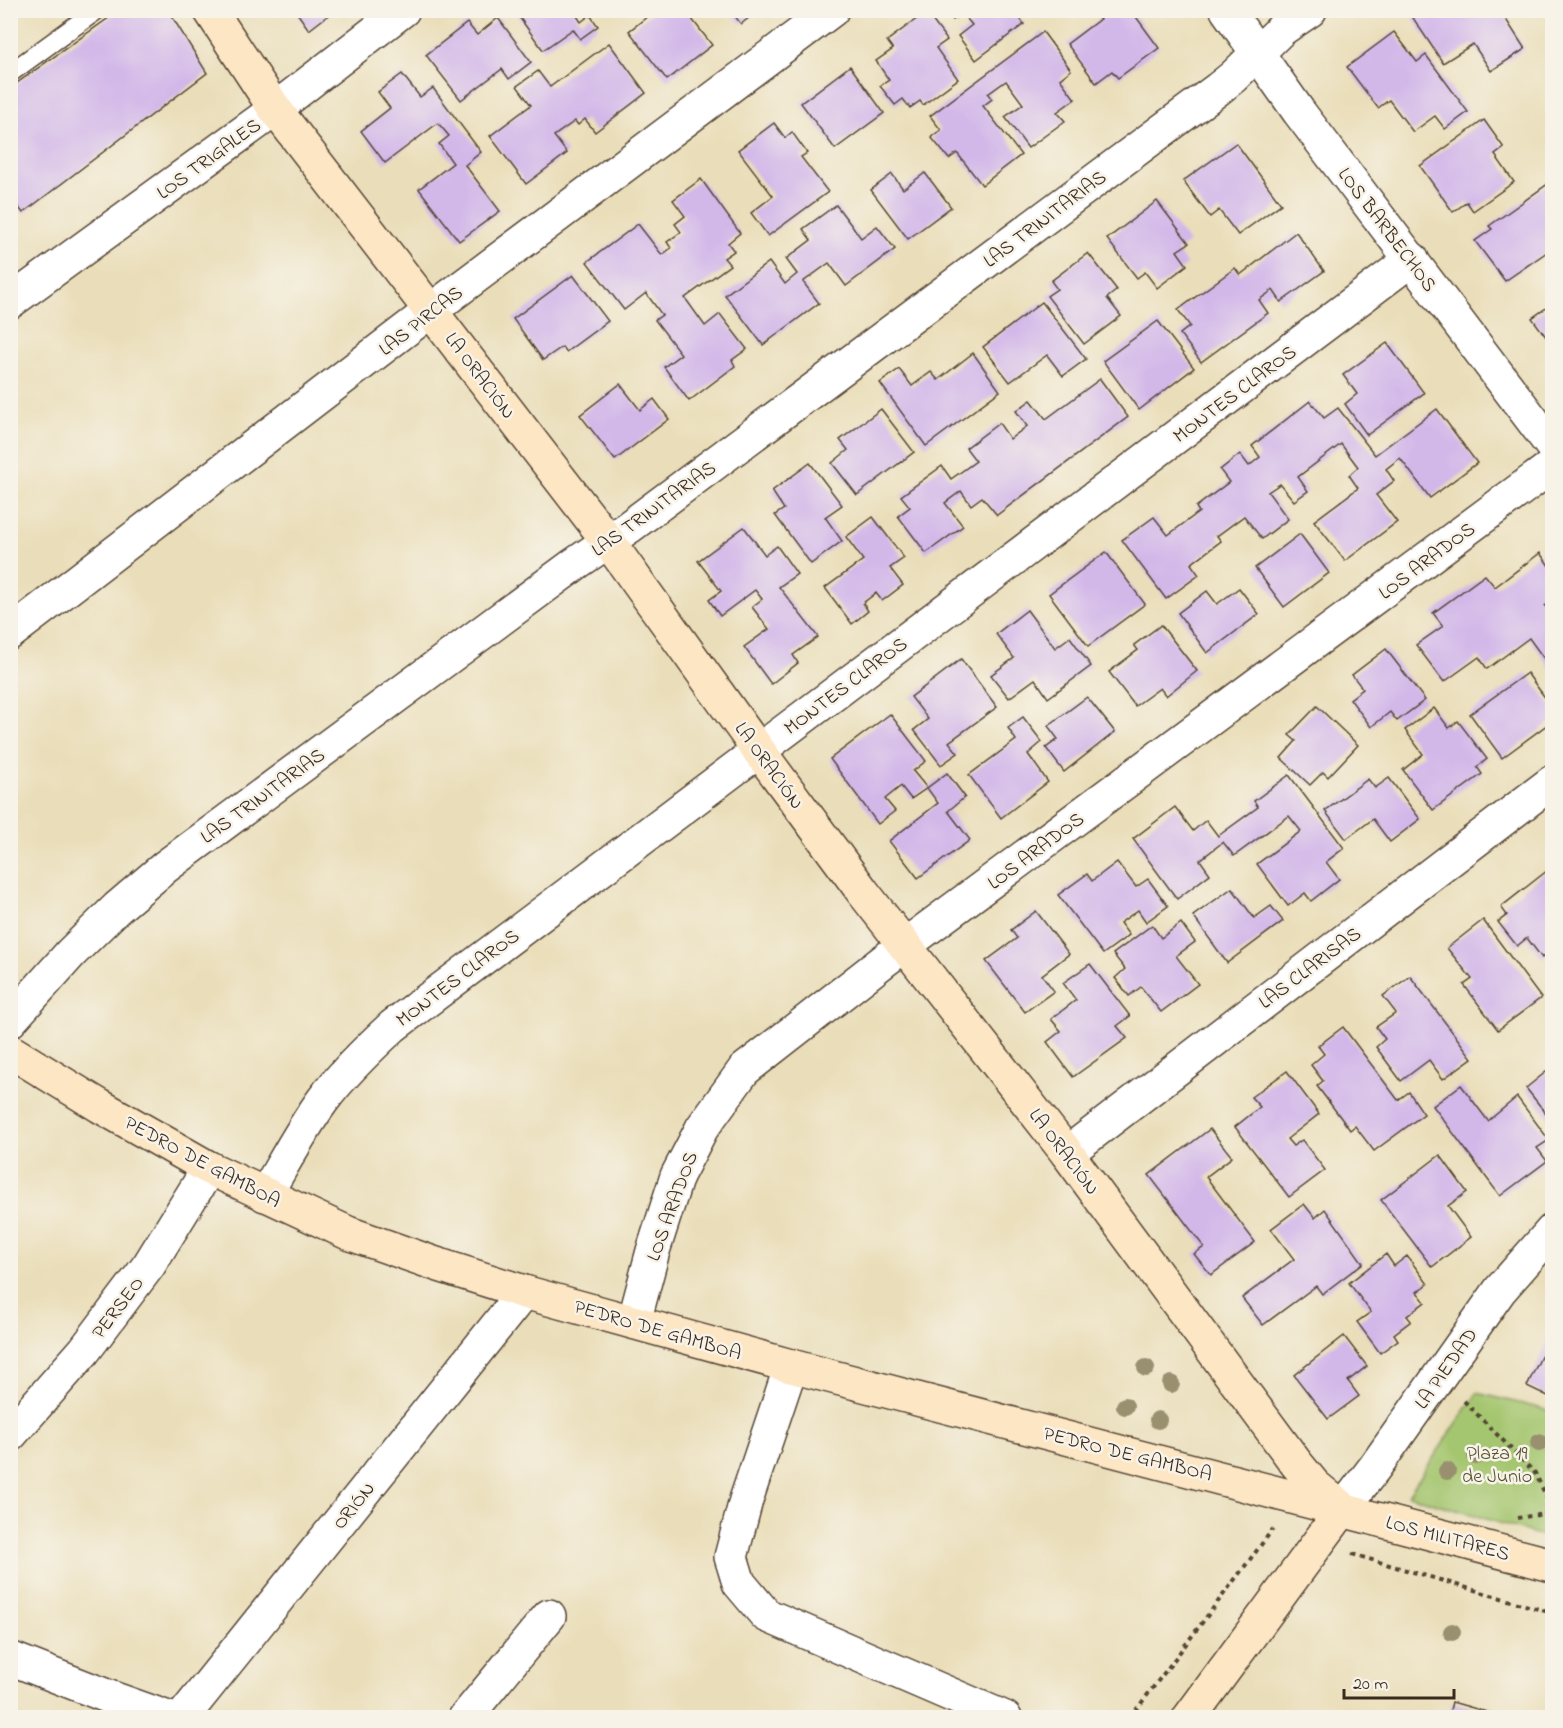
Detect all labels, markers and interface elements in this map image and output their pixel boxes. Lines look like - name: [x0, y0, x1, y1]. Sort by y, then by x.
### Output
- street label: LOS TRIGALES: [151, 112, 268, 208]
- street label: LOS BARBECHOS: [1329, 162, 1443, 299]
- street label: LAS TRINITARIAS: [978, 164, 1113, 276]
- street label: LAS PIRCAS: [373, 280, 470, 364]
- street label: LA ORACIÓN: [437, 327, 521, 426]
- street label: MONTES CLAROS: [1168, 339, 1304, 451]
- street label: LAS TRINITARIAS: [586, 455, 723, 565]
- street label: LOS ARADOS: [1373, 516, 1482, 608]
- street label: MONTES CLAROS: [779, 631, 915, 743]
- street label: LA ORACIÓN: [726, 717, 810, 816]
- street label: LAS TRINITARIAS: [195, 742, 332, 852]
- street label: LOS ARADOS: [982, 806, 1091, 898]
- street label: LAS CLARISAS: [1253, 921, 1368, 1017]
- street label: MONTES CLAROS: [391, 923, 527, 1035]
- street label: LA ORACIÓN: [1021, 1103, 1105, 1202]
- street label: PEDRO DE GAMBOA: [119, 1110, 285, 1217]
- street label: LOS ARADOS: [640, 1148, 707, 1266]
- street label: PERSEO: [86, 1271, 152, 1346]
- street label: PEDRO DE GAMBOA: [570, 1294, 745, 1369]
- street label: LA PIEDAD: [1408, 1323, 1486, 1416]
- street label: PEDRO DE GAMBOA: [1040, 1420, 1215, 1490]
- park label: Plaza 19 de Junio: [1462, 1440, 1532, 1492]
- street label: ORIÓN: [327, 1476, 383, 1537]
- street label: LOS MILITARES: [1382, 1509, 1513, 1570]
- scale bar: [1344, 1662, 1454, 1700]
- text: 20 m: [1353, 1672, 1388, 1698]

